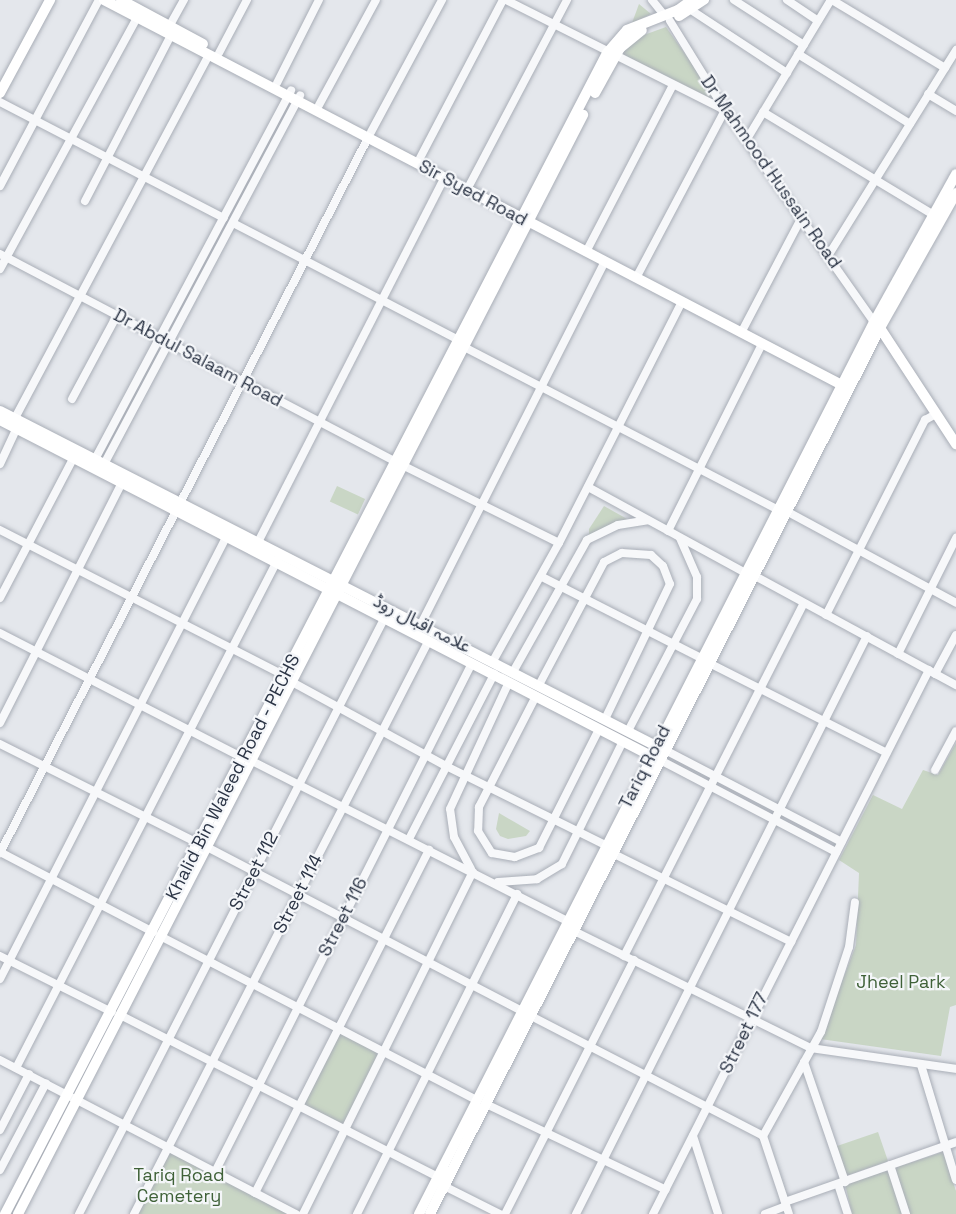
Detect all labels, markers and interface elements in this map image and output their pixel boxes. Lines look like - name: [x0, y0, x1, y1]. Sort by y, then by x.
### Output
- street label: Dr Mahmood Hussain Road: [696, 71, 846, 273]
- street label: Sir Syed Road: [415, 155, 531, 231]
- street label: Dr Abdul Salaam Road: [110, 304, 286, 412]
- street label: علامہ اقبال روڈ: [370, 590, 474, 658]
- street label: Khalid Bin Waleed Road - PECHS: [161, 650, 305, 904]
- street label: Tariq Road: [615, 722, 675, 812]
- street label: Street 112: [225, 828, 283, 914]
- street label: Street 114: [269, 851, 327, 937]
- street label: Street 116: [314, 874, 372, 960]
- park label: Jheel Park: [856, 971, 946, 993]
- street label: Street 177: [715, 989, 773, 1077]
- park label: Tariq Road Cemetery: [134, 1165, 224, 1208]

